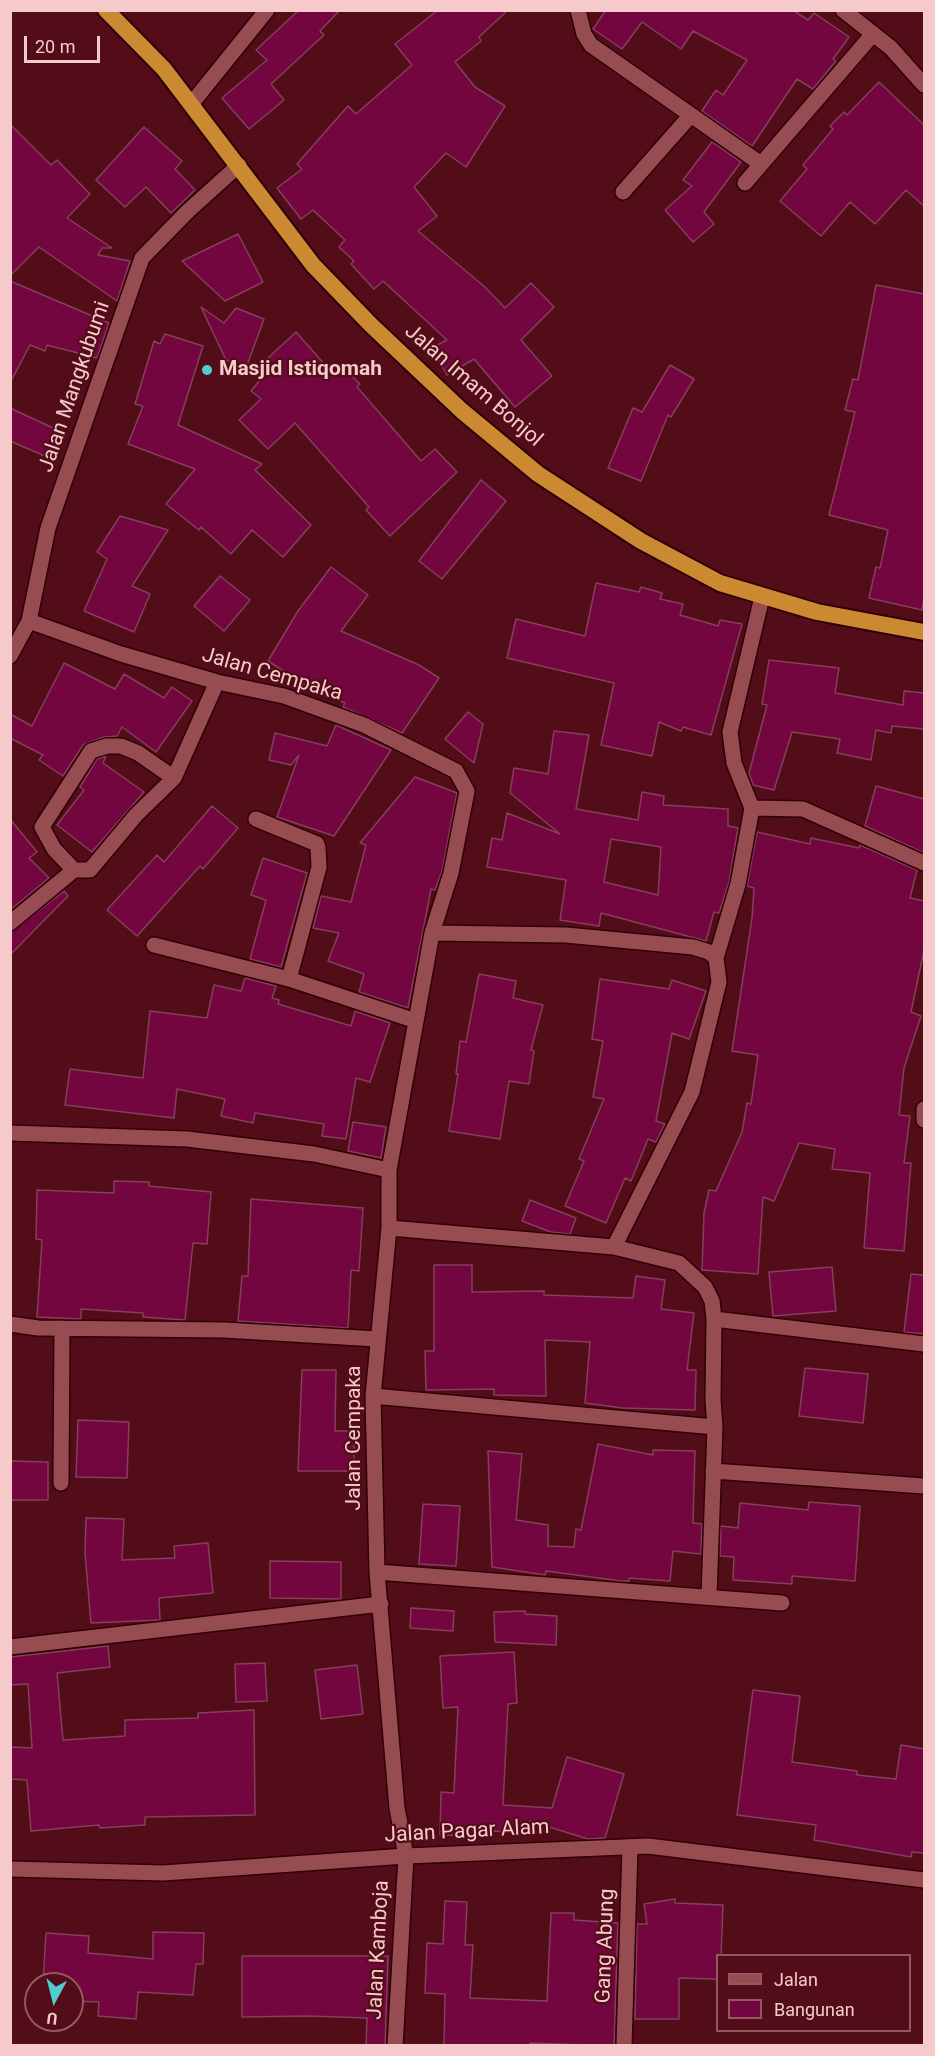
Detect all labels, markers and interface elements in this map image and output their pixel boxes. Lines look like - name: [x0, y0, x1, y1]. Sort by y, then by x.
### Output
- scale bar: [27, 24, 104, 62]
- text: 20 m: [35, 36, 75, 57]
- street label: Jalan Mangkubumi: [34, 298, 116, 476]
- street label: Jalan Imam Bonjol: [399, 319, 547, 453]
- place label: Masjid Istiqomah: [219, 357, 382, 383]
- marker: Masjid Istiqomah: [200, 363, 214, 377]
- street label: Jalan Cempaka: [199, 643, 345, 707]
- street label: Jalan Cempaka: [342, 1366, 368, 1510]
- street label: Jalan Pagar Alam: [384, 1815, 550, 1849]
- street label: Jalan Kamboja: [363, 1880, 395, 2020]
- street label: Gang Abung: [591, 1888, 621, 2004]
- legend: [716, 1954, 911, 2032]
- text: Jalan: [774, 1969, 818, 1990]
- north arrow: [24, 1972, 84, 2032]
- text: Bangunan: [774, 1999, 855, 2020]
- text: U: [46, 2008, 58, 2028]

